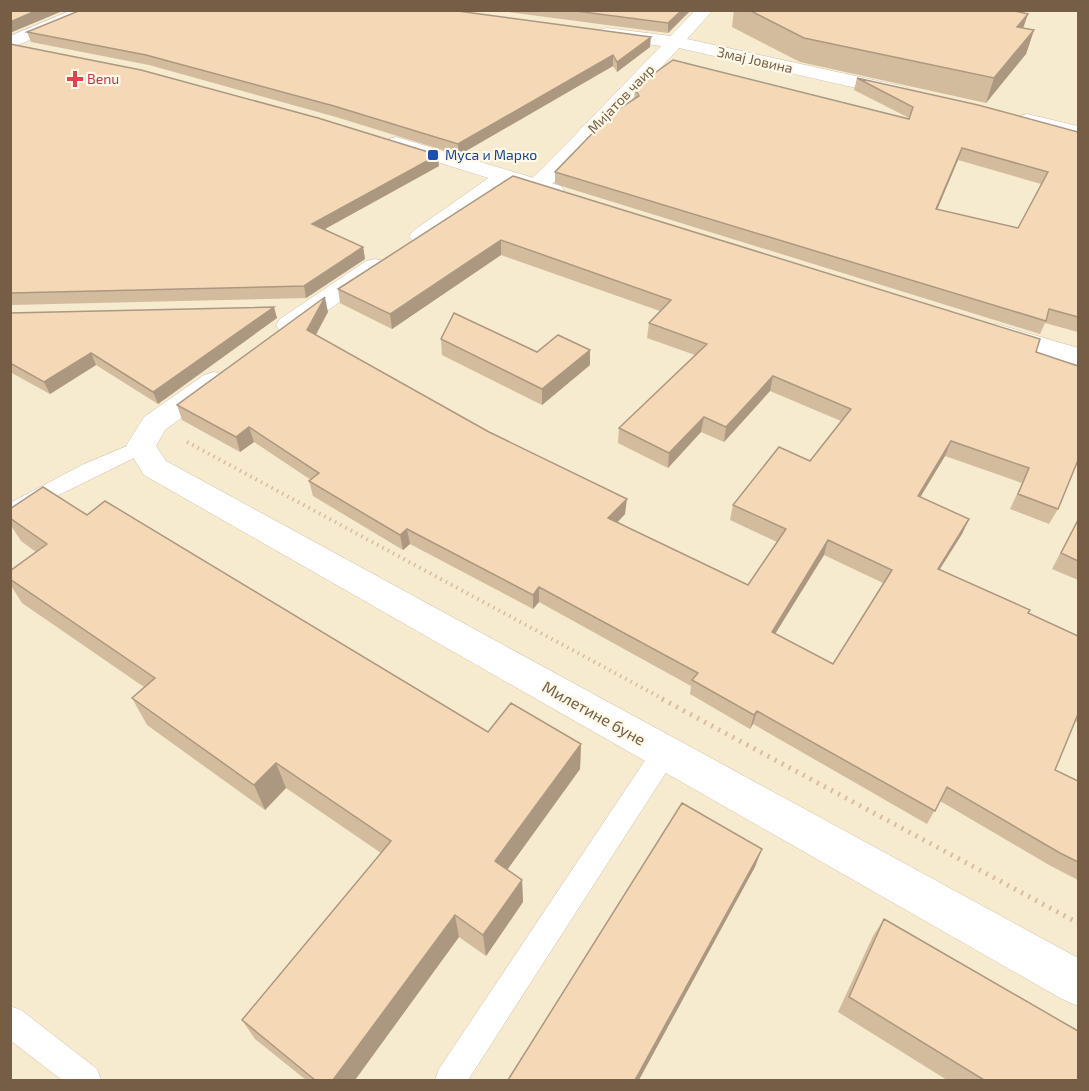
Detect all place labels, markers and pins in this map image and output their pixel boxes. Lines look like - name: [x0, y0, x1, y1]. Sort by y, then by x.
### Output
- place label: Benu: [87, 70, 119, 87]
- marker: Benu: [68, 72, 82, 86]
- place label: Муса и Марко: [445, 146, 537, 163]
- marker: Муса и Марко: [426, 148, 440, 162]

